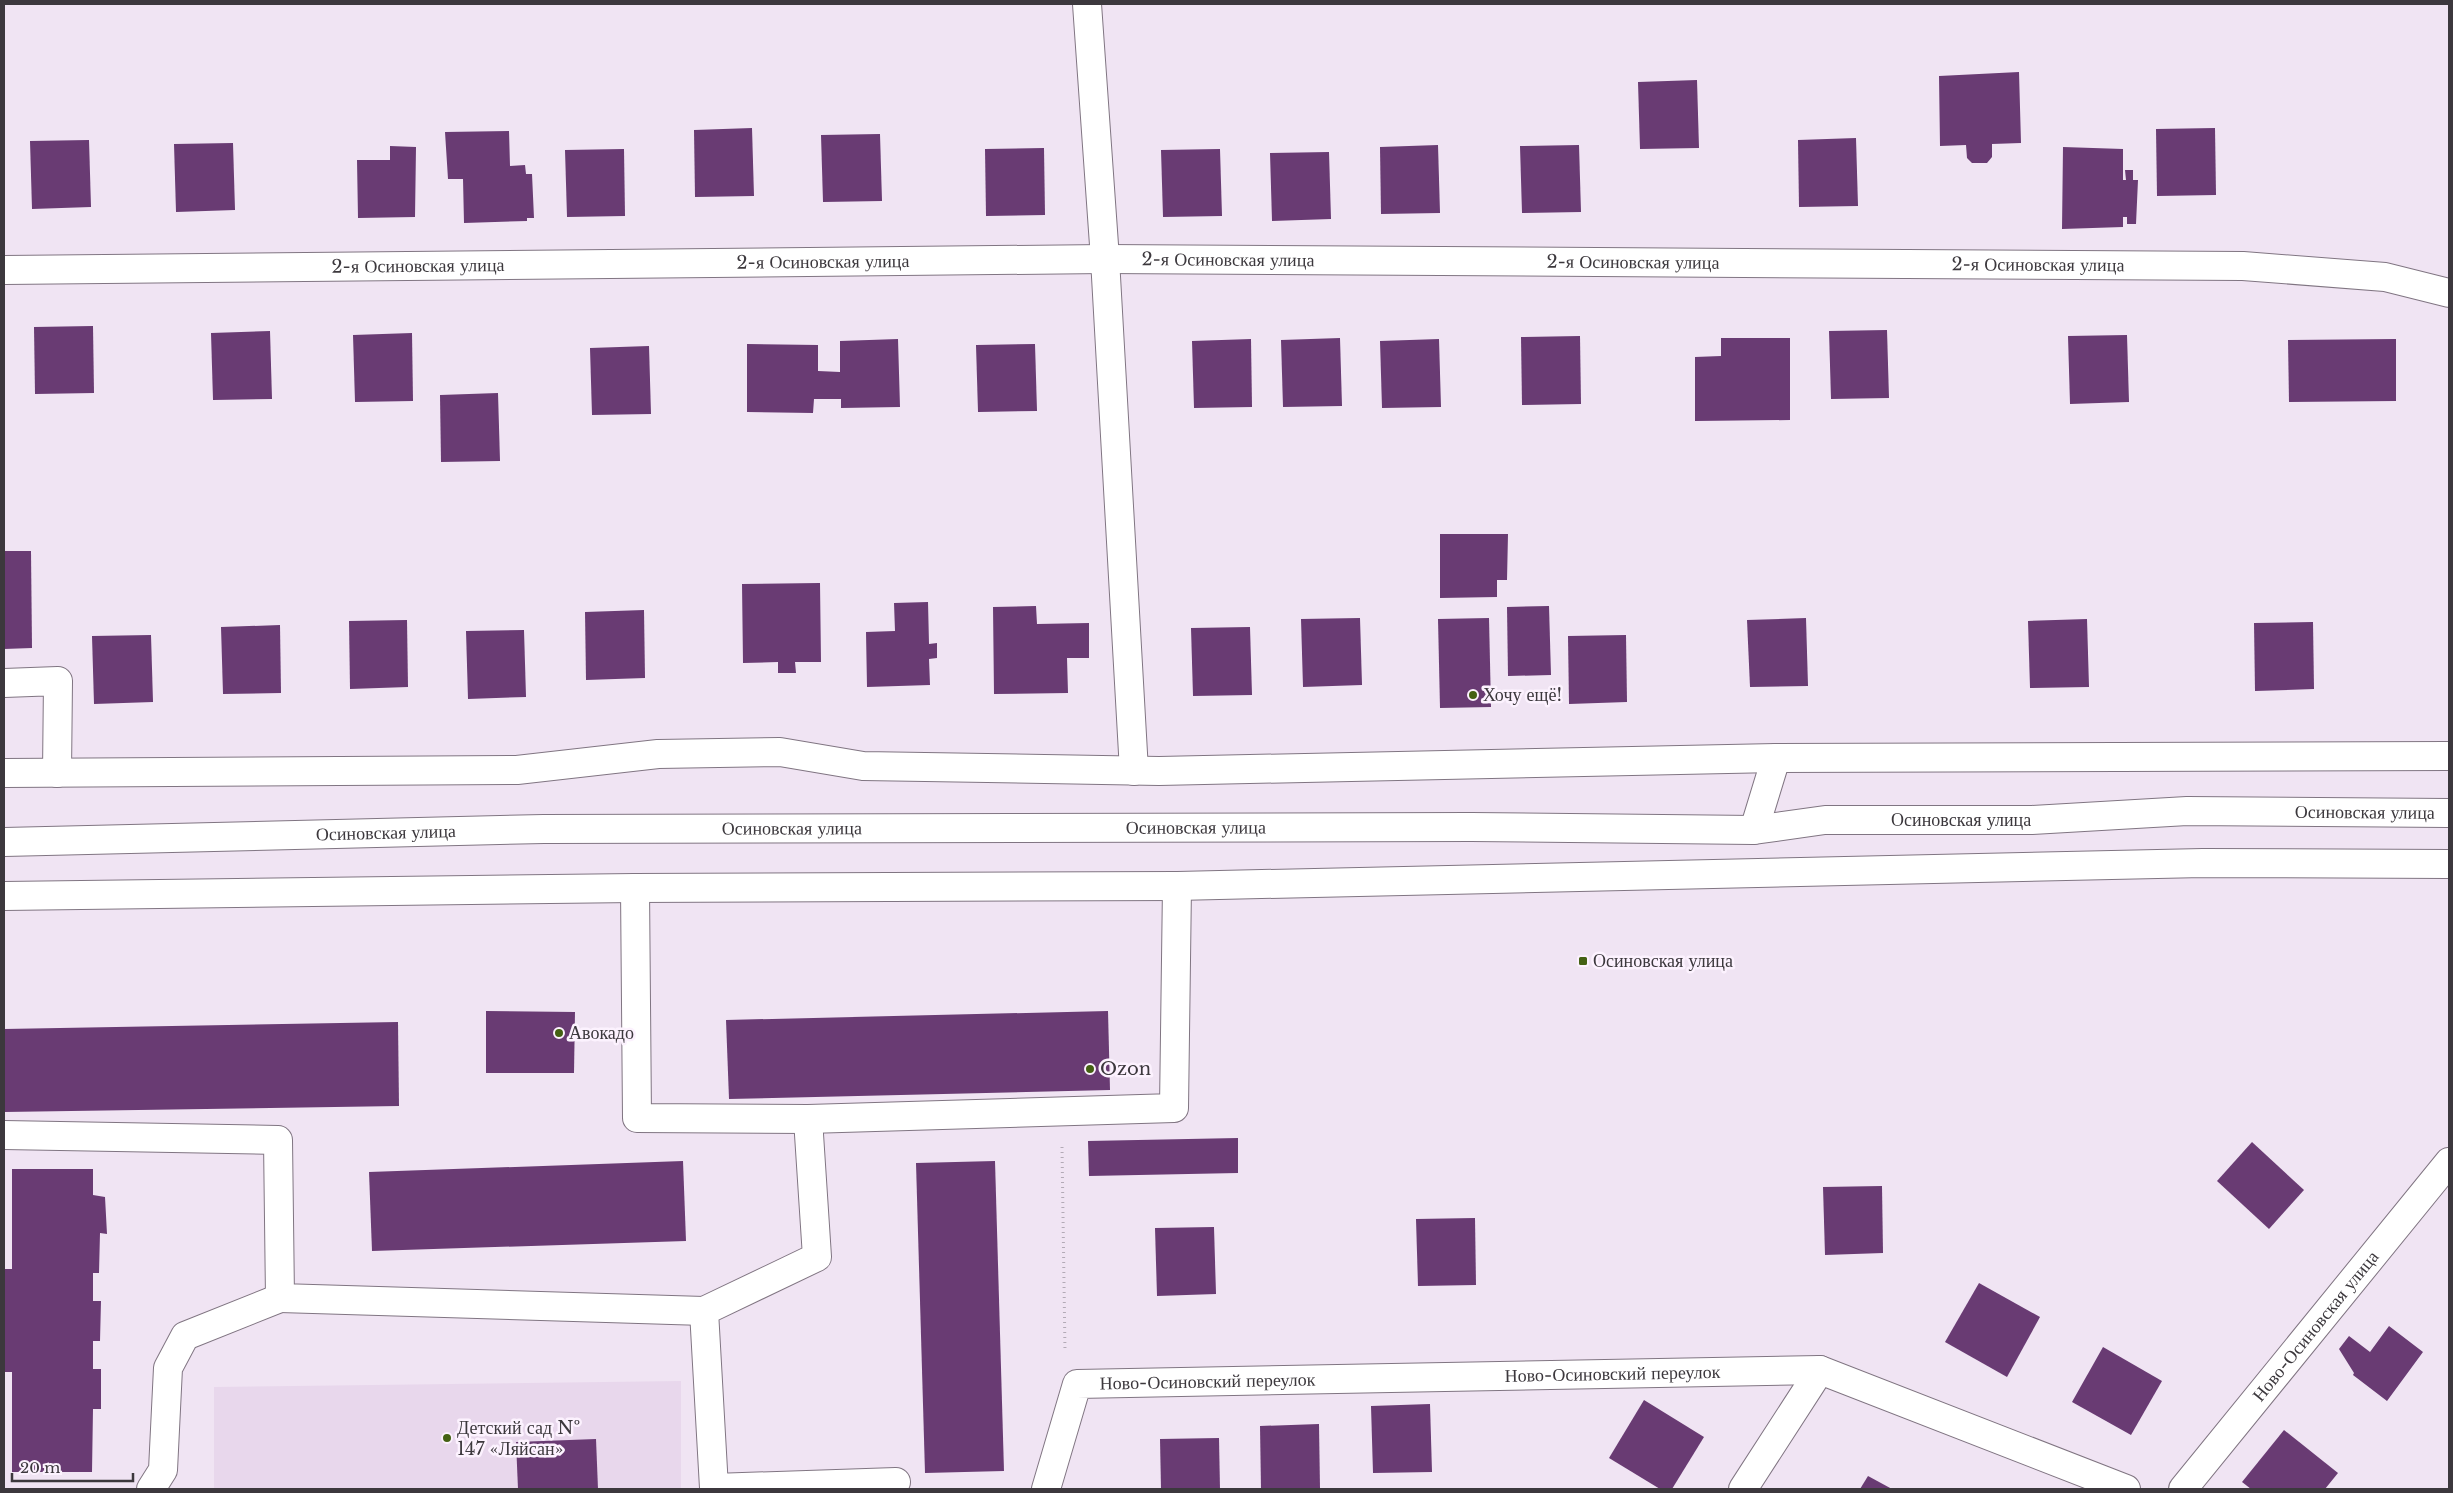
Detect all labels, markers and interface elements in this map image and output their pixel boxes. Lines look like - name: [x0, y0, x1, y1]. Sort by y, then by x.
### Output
- street label: 2-я Осиновская улица: [1141, 248, 1315, 271]
- street label: 2-я Осиновская улица: [736, 250, 910, 274]
- street label: 2-я Осиновская улица: [1546, 251, 1720, 274]
- street label: 2-я Осиновская улица: [1951, 253, 2124, 276]
- street label: 2-я Осиновская улица: [331, 254, 505, 278]
- place label: Хочу ещё!: [1483, 684, 1562, 706]
- marker: Хочу ещё!: [1467, 689, 1479, 701]
- street label: Осиновская улица: [2295, 801, 2435, 824]
- street label: Осиновская улица: [1891, 809, 2031, 831]
- street label: Осиновская улица: [1126, 816, 1266, 839]
- street label: Осиновская улица: [722, 817, 862, 840]
- street label: Осиновская улица: [316, 820, 456, 845]
- place label: Осиновская улица: [1593, 950, 1733, 972]
- marker: Осиновская улица: [1577, 955, 1589, 967]
- place label: Авокадо: [569, 1022, 634, 1044]
- marker: Авокадо: [553, 1027, 565, 1039]
- place label: Ozon: [1100, 1058, 1151, 1080]
- marker: Ozon: [1084, 1063, 1096, 1075]
- street label: Ново-Осиновская улица: [2248, 1246, 2383, 1406]
- street label: Ново-Осиновский переулок: [1504, 1361, 1721, 1387]
- street label: Ново-Осиновский переулок: [1099, 1369, 1316, 1395]
- place label: Детский сад № 147 «Ляйсан»: [457, 1417, 580, 1460]
- marker: Детский сад № 147 «Ляйсан»: [441, 1432, 453, 1444]
- scale bar: [12, 1450, 134, 1482]
- text: 20 m: [20, 1458, 60, 1477]

